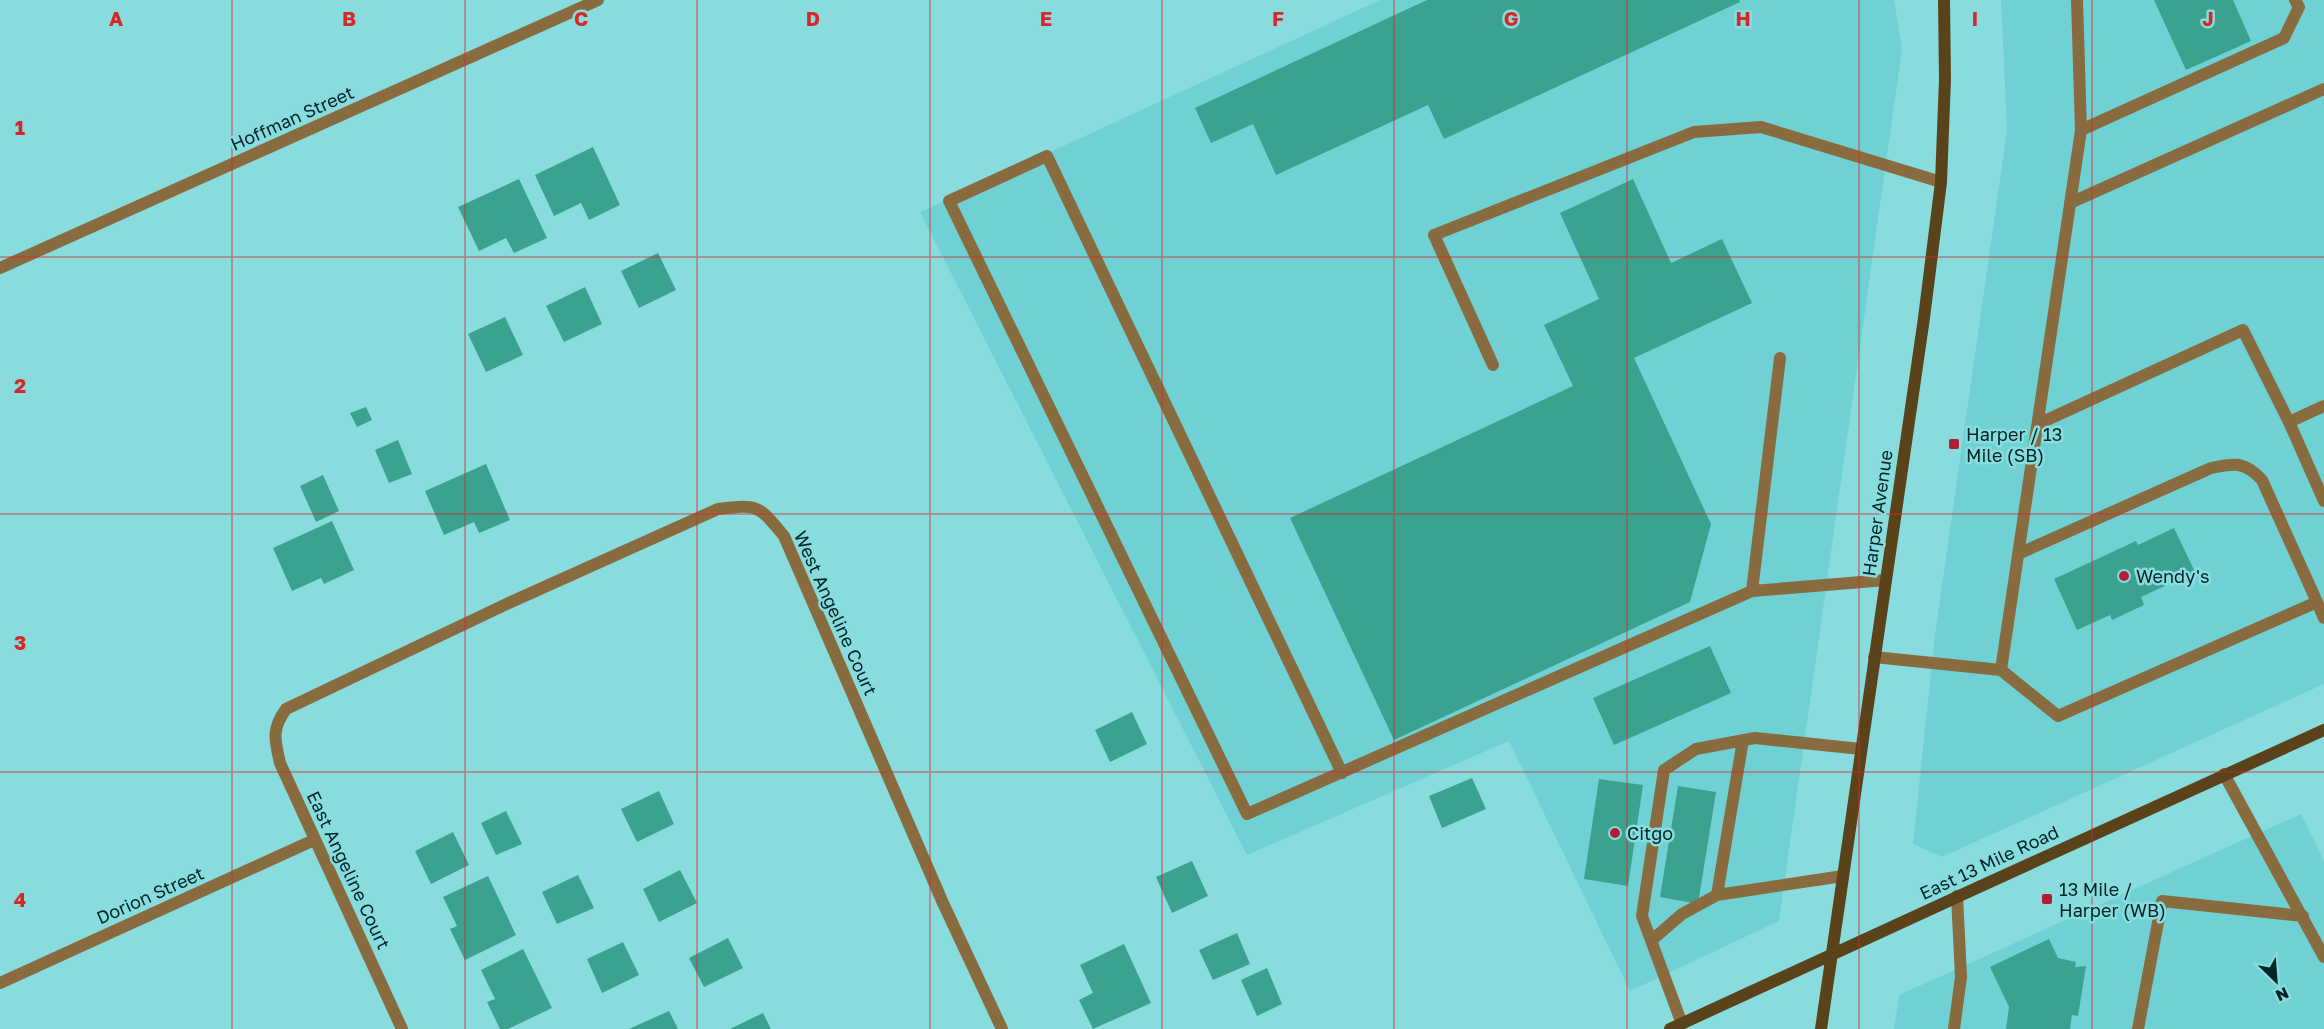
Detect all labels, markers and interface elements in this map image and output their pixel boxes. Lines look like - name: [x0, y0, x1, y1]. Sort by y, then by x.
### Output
- text: A: [109, 6, 123, 30]
- text: B: [342, 6, 356, 30]
- text: C: [574, 6, 588, 30]
- text: D: [806, 6, 820, 30]
- text: E: [1040, 6, 1052, 30]
- text: F: [1272, 6, 1284, 30]
- text: G: [1504, 6, 1518, 30]
- text: H: [1735, 6, 1751, 30]
- text: I: [1972, 6, 1978, 30]
- text: J: [2202, 6, 2214, 30]
- street label: Hoffman Street: [227, 81, 357, 155]
- text: 1: [15, 115, 25, 139]
- text: 2: [14, 373, 26, 397]
- place label: Harper / 13 Mile (SB): [1966, 423, 2062, 466]
- marker: Harper / 13 Mile (SB): [1947, 437, 1961, 451]
- street label: Harper Avenue: [1857, 448, 1897, 578]
- street label: West Angeline Court: [790, 527, 882, 699]
- place label: Wendy's: [2136, 565, 2209, 587]
- marker: Wendy's: [2117, 569, 2131, 583]
- text: 3: [14, 630, 26, 654]
- street label: East Angeline Court: [303, 787, 395, 953]
- street label: East 13 Mile Road: [1916, 820, 2062, 904]
- place label: Citgo: [1627, 822, 1673, 844]
- marker: Citgo: [1608, 826, 1622, 840]
- street label: Dorion Street: [93, 862, 207, 928]
- place label: 13 Mile / Harper (WB): [2059, 878, 2166, 921]
- text: 4: [14, 887, 26, 911]
- marker: 13 Mile / Harper (WB): [2040, 892, 2054, 906]
- north arrow: [2246, 951, 2306, 1011]
- text: N: [2273, 983, 2292, 1006]

